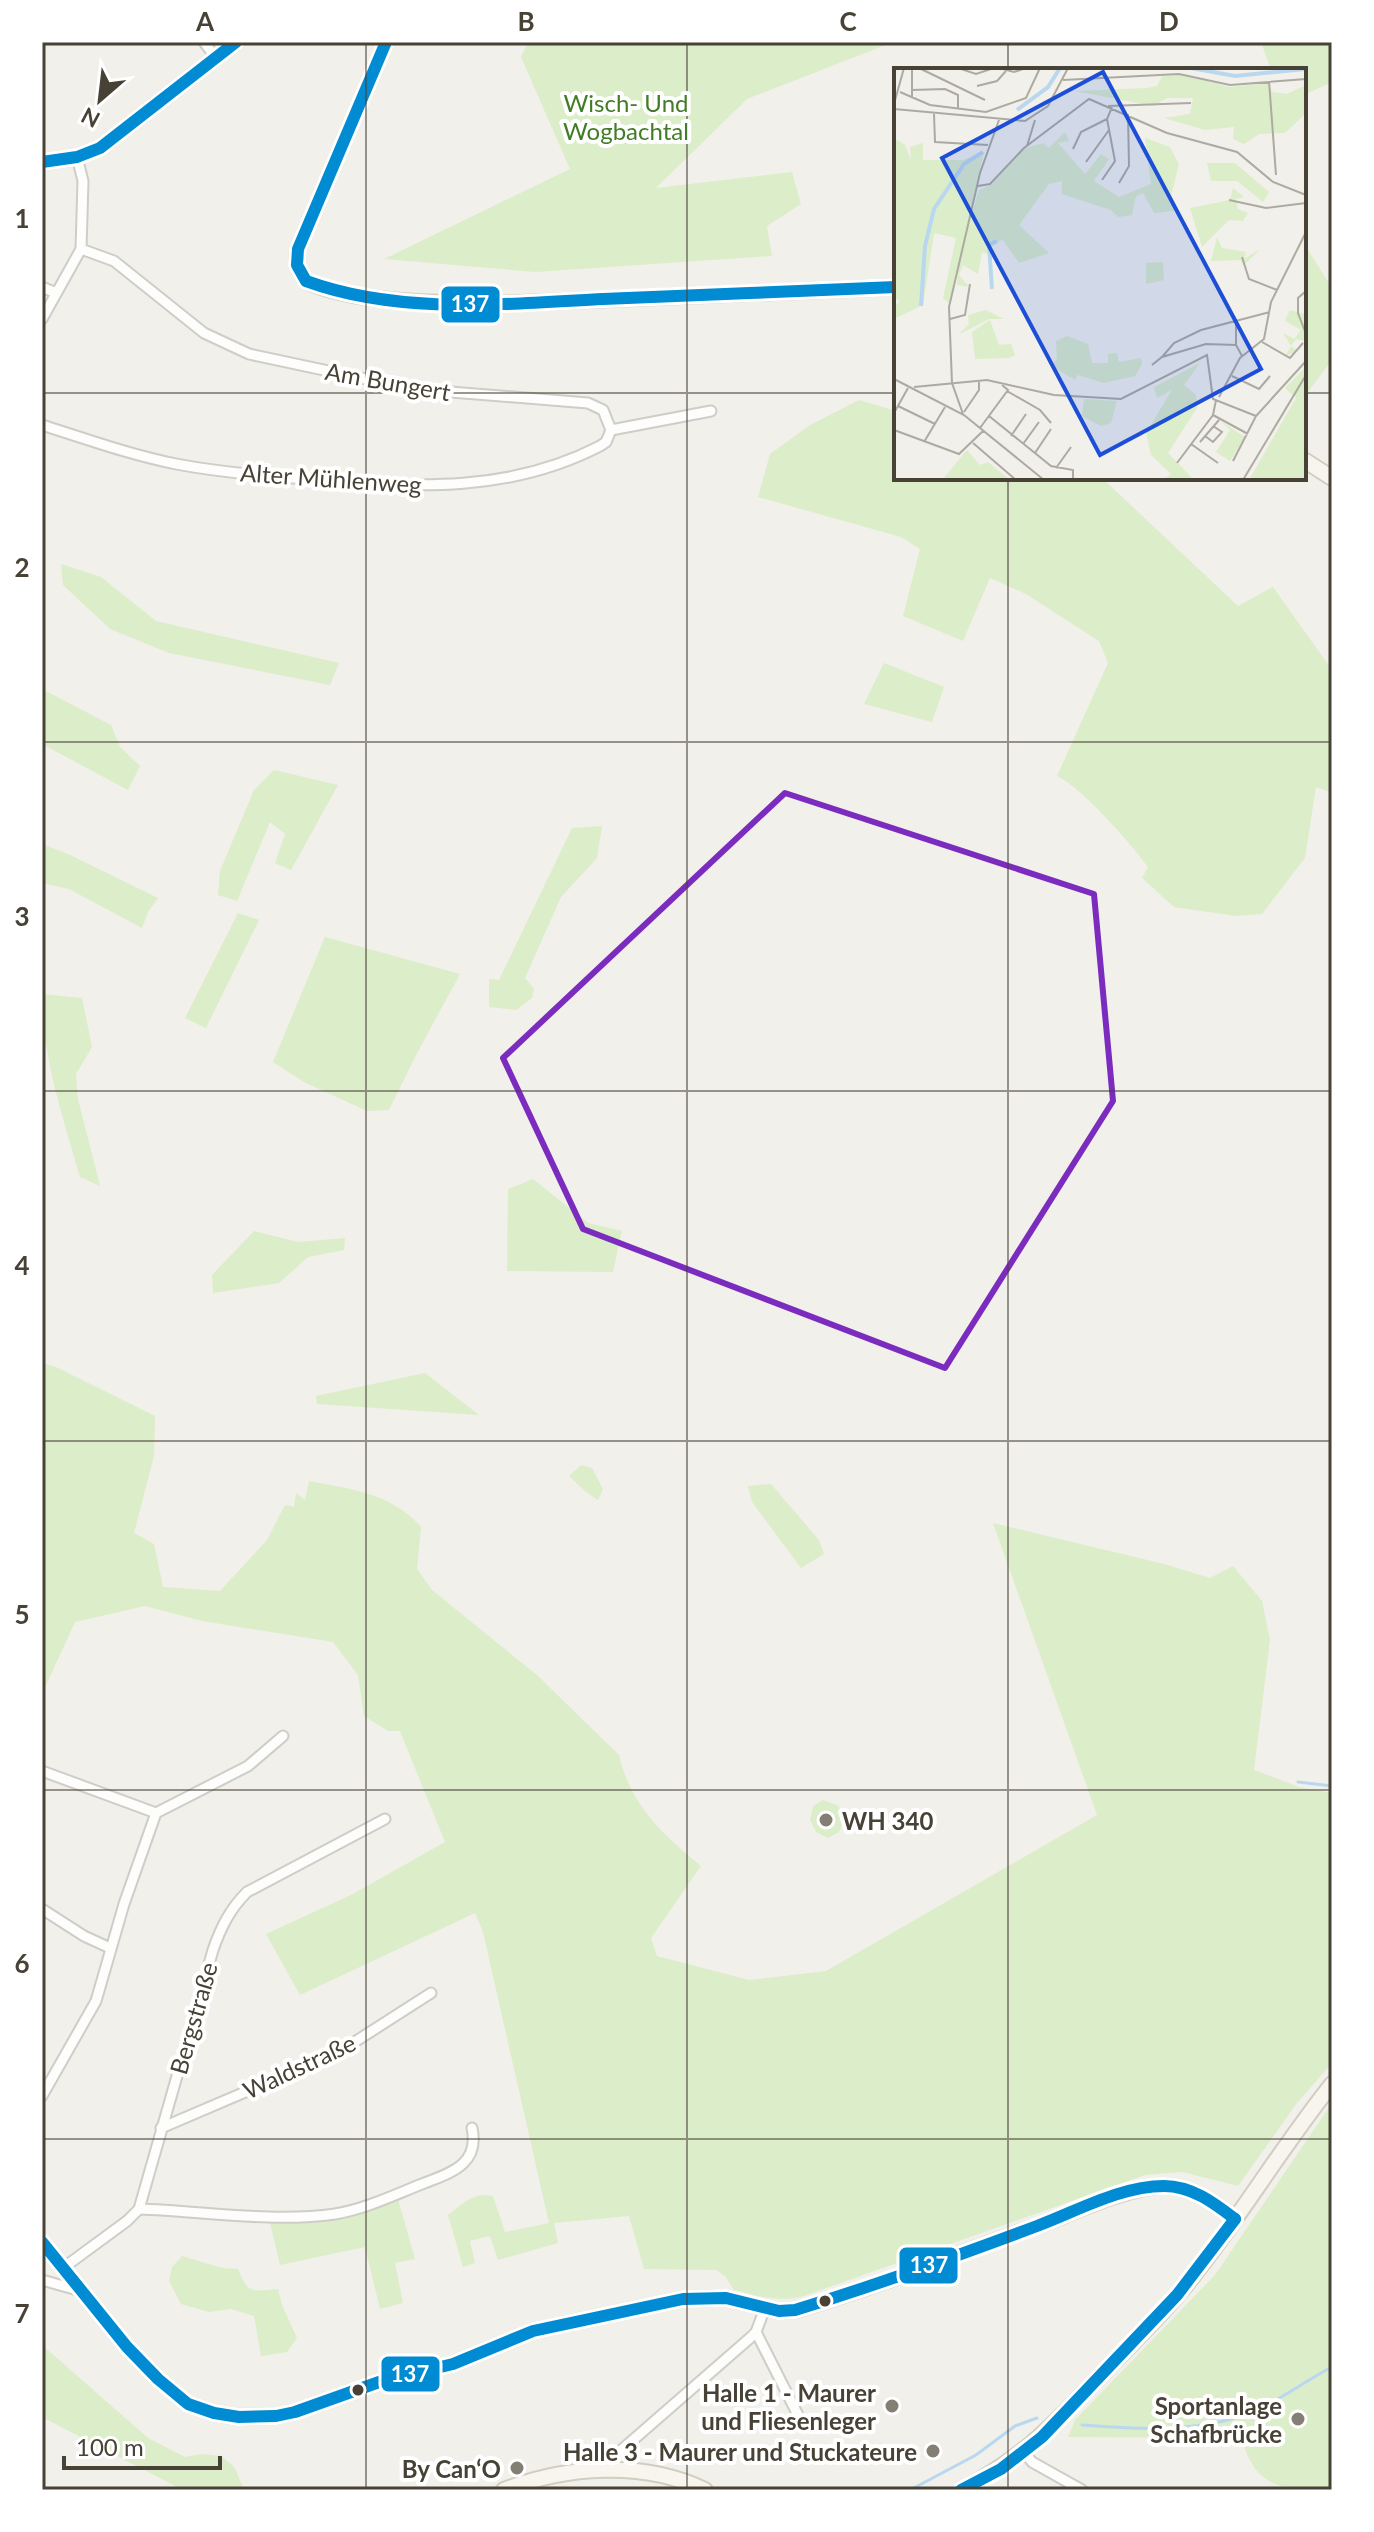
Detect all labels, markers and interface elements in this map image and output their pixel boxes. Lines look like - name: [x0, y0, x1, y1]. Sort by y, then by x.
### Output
- text: A: [195, 5, 215, 37]
- text: B: [517, 5, 535, 37]
- text: C: [839, 5, 857, 37]
- text: D: [1159, 5, 1179, 37]
- north arrow: [60, 60, 140, 140]
- inset map: [894, 68, 1306, 480]
- park label: Wisch- Und Wogbachtal: [563, 88, 689, 145]
- text: N: [77, 102, 104, 134]
- text: 1: [14, 202, 30, 234]
- line badge: 137: [440, 285, 501, 324]
- text: 137: [451, 290, 489, 317]
- street label: Am Bungert: [323, 356, 453, 406]
- street label: Alter Mühlenweg: [239, 457, 423, 499]
- text: 2: [14, 551, 30, 583]
- text: 3: [14, 900, 30, 932]
- text: 4: [14, 1249, 30, 1281]
- text: 5: [14, 1598, 30, 1630]
- place label: WH 340: [842, 1806, 933, 1835]
- marker: WH 340: [817, 1811, 835, 1829]
- text: 6: [14, 1947, 30, 1979]
- street label: Bergstraße: [163, 1959, 223, 2077]
- street label: Waldstraße: [238, 2027, 360, 2105]
- line badge: 137: [898, 2246, 959, 2285]
- text: 137: [910, 2251, 948, 2278]
- unlabelled marker: [817, 2293, 833, 2309]
- text: 7: [14, 2297, 30, 2329]
- line badge: 137: [380, 2355, 441, 2393]
- text: 137: [391, 2360, 429, 2387]
- place label: Halle 1 - Maurer und Fliesenleger: [701, 2378, 876, 2435]
- unlabelled marker: [350, 2382, 366, 2398]
- place label: Sportanlage Schafbrücke: [1150, 2391, 1282, 2448]
- marker: Halle 1 - Maurer und Fliesenleger: [883, 2397, 901, 2415]
- marker: Sportanlage Schafbrücke: [1289, 2410, 1307, 2428]
- scale bar: [64, 2420, 220, 2470]
- text: 100 m: [76, 2432, 144, 2461]
- place label: Halle 3 - Maurer und Stuckateure: [563, 2437, 917, 2466]
- marker: Halle 3 - Maurer und Stuckateure: [924, 2442, 942, 2460]
- place label: By Can‘O: [402, 2454, 501, 2483]
- marker: By Can‘O: [508, 2459, 526, 2477]

